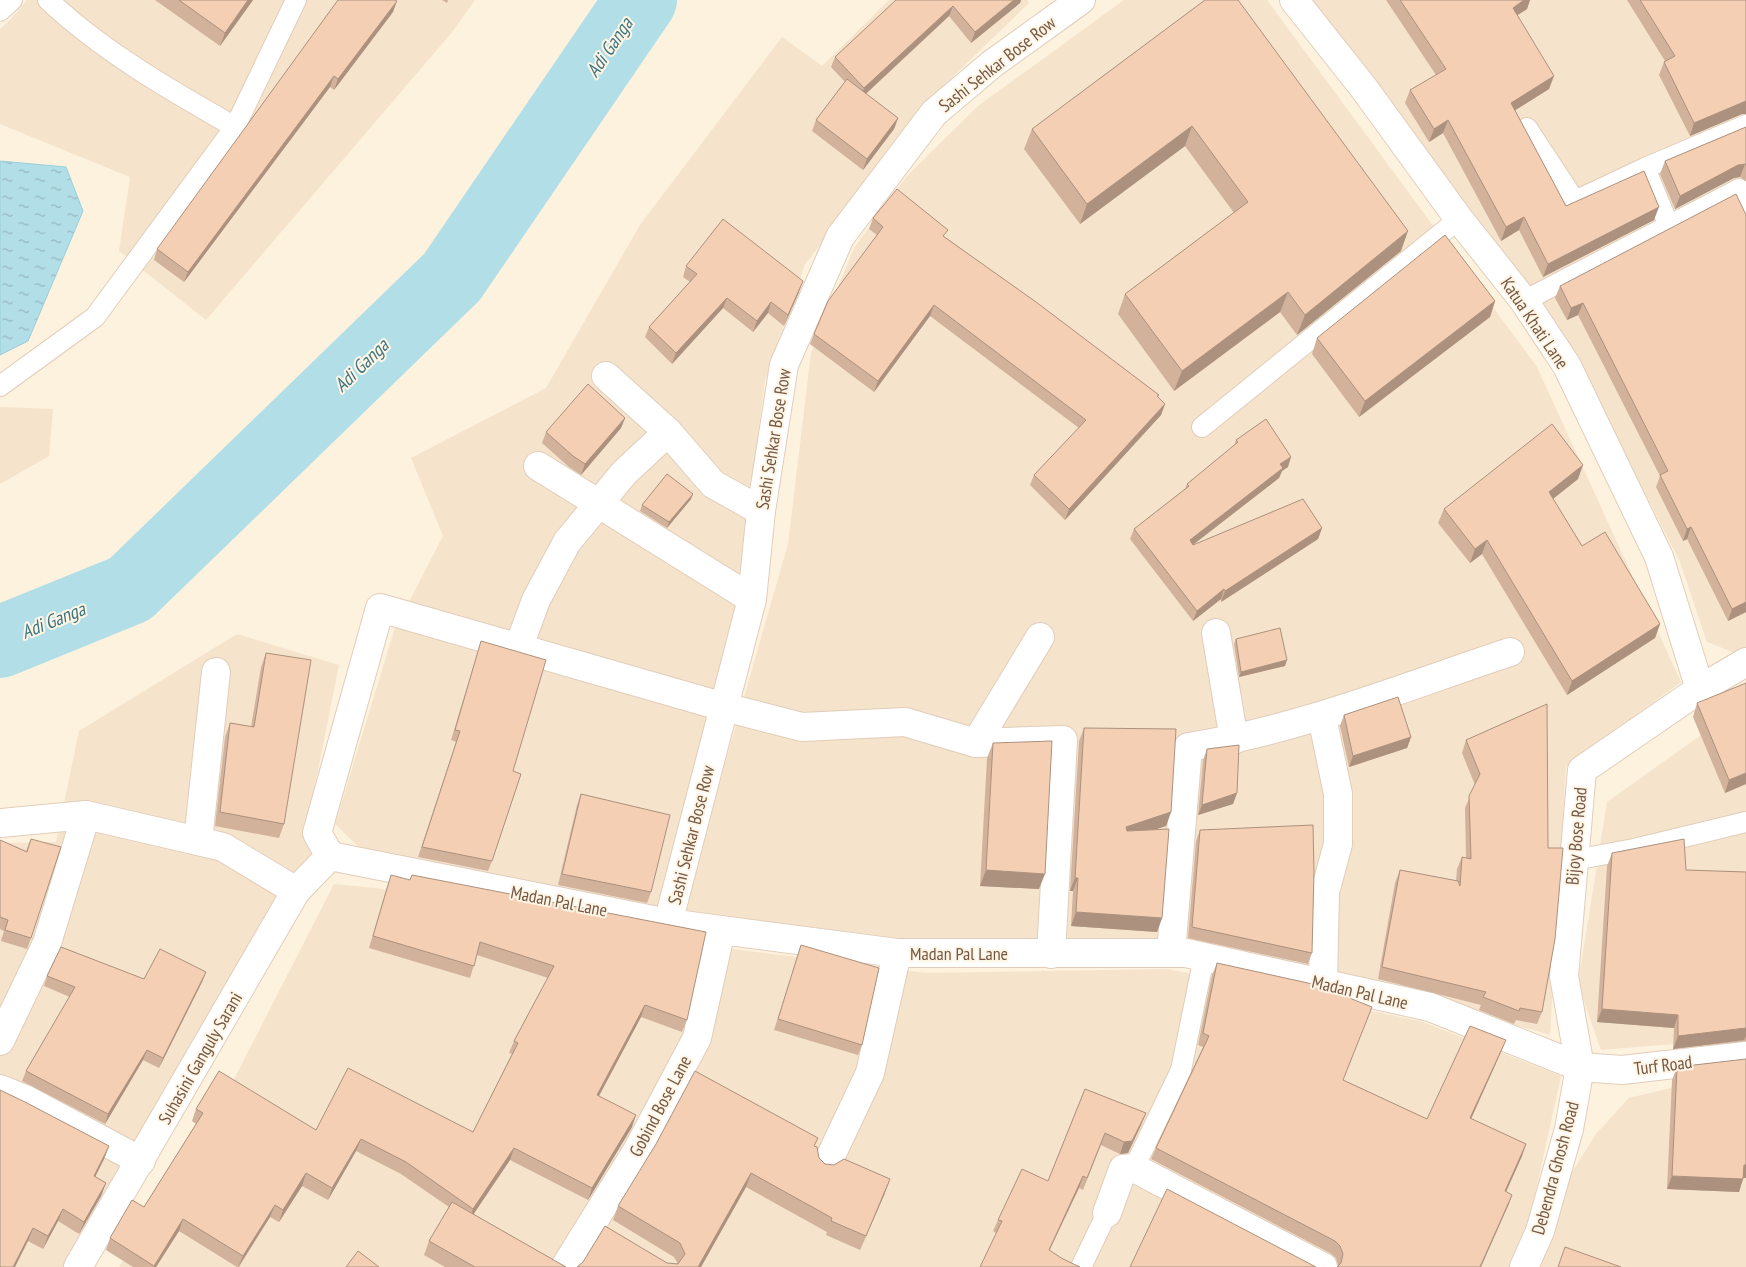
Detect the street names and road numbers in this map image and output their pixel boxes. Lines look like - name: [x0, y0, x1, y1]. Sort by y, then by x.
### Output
- street label: Sashi Sehkar Bose Row: [934, 11, 1060, 117]
- street label: Katua Khati Lane: [1496, 273, 1574, 373]
- street label: Sashi Sehkar Bose Row: [751, 367, 796, 511]
- street label: Sashi Sehkar Bose Row: [663, 763, 719, 907]
- street label: Bijoy Bose Road: [1560, 786, 1592, 886]
- street label: Madan Pal Lane: [509, 880, 609, 922]
- street label: Madan Pal Lane: [910, 942, 1008, 965]
- street label: Madan Pal Lane: [1310, 970, 1410, 1014]
- street label: Suhasini Ganguly Sarani: [153, 988, 247, 1128]
- street label: Turf Road: [1633, 1050, 1693, 1080]
- street label: Gobind Bose Lane: [624, 1052, 696, 1160]
- street label: Debendra Ghosh Road: [1526, 1099, 1584, 1237]

